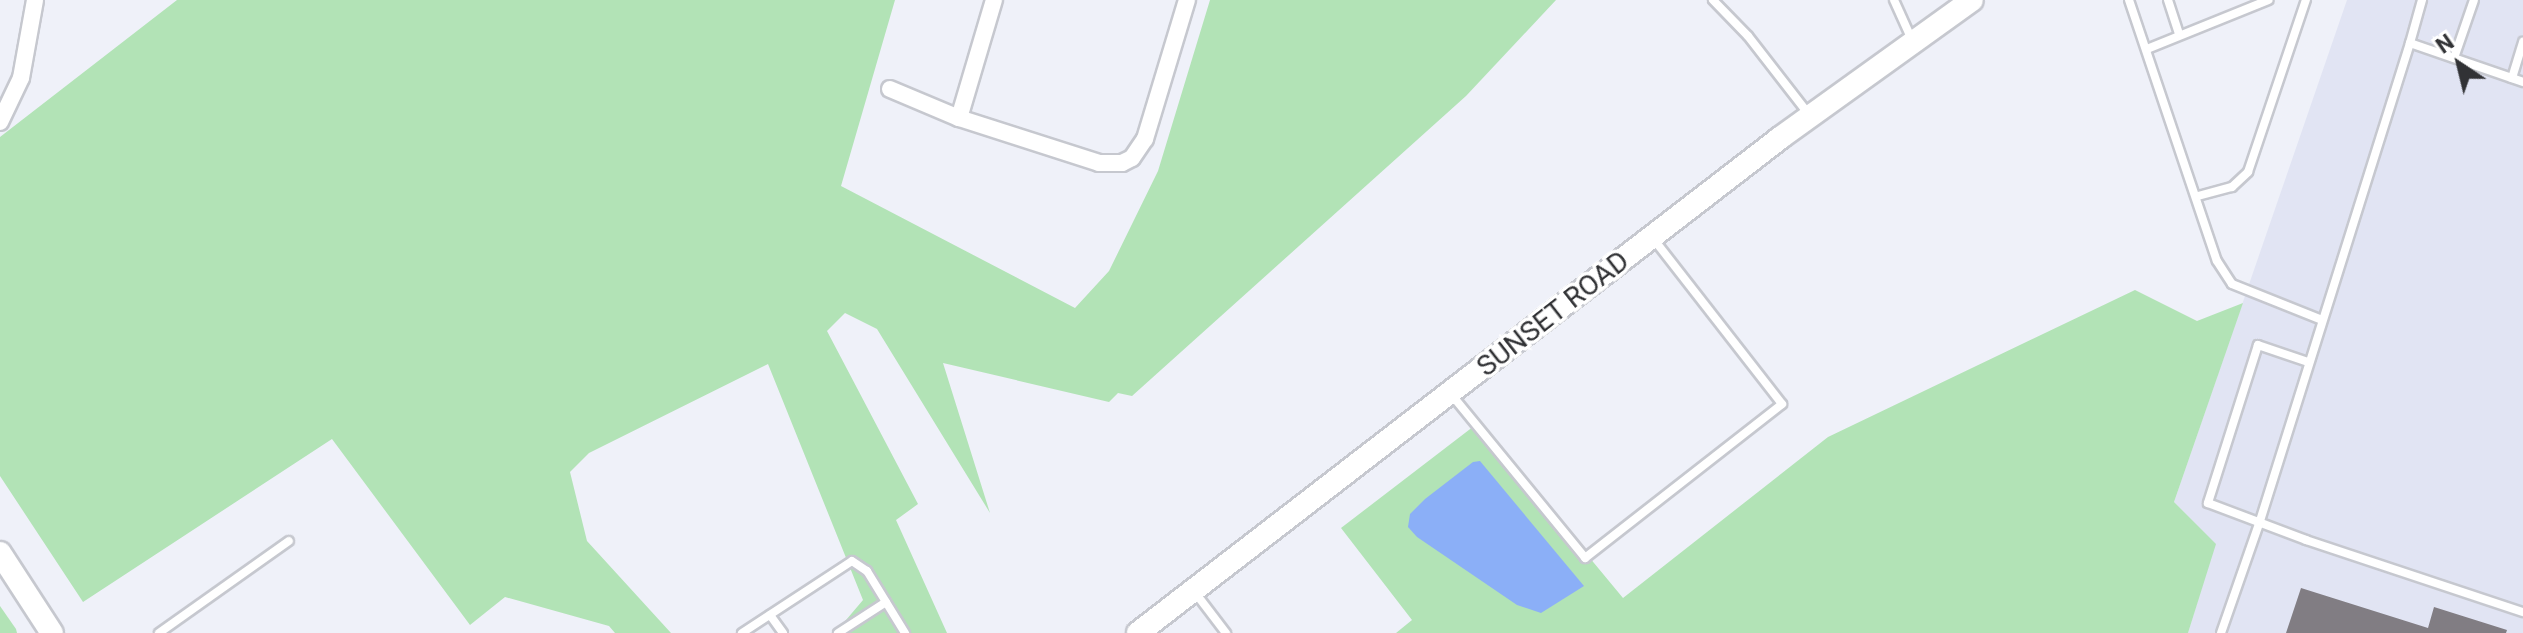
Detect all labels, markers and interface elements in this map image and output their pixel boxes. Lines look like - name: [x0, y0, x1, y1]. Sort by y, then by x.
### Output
- north arrow: [2419, 24, 2499, 104]
- text: N: [2431, 29, 2458, 59]
- street label: SUNSET ROAD: [1470, 244, 1636, 384]

